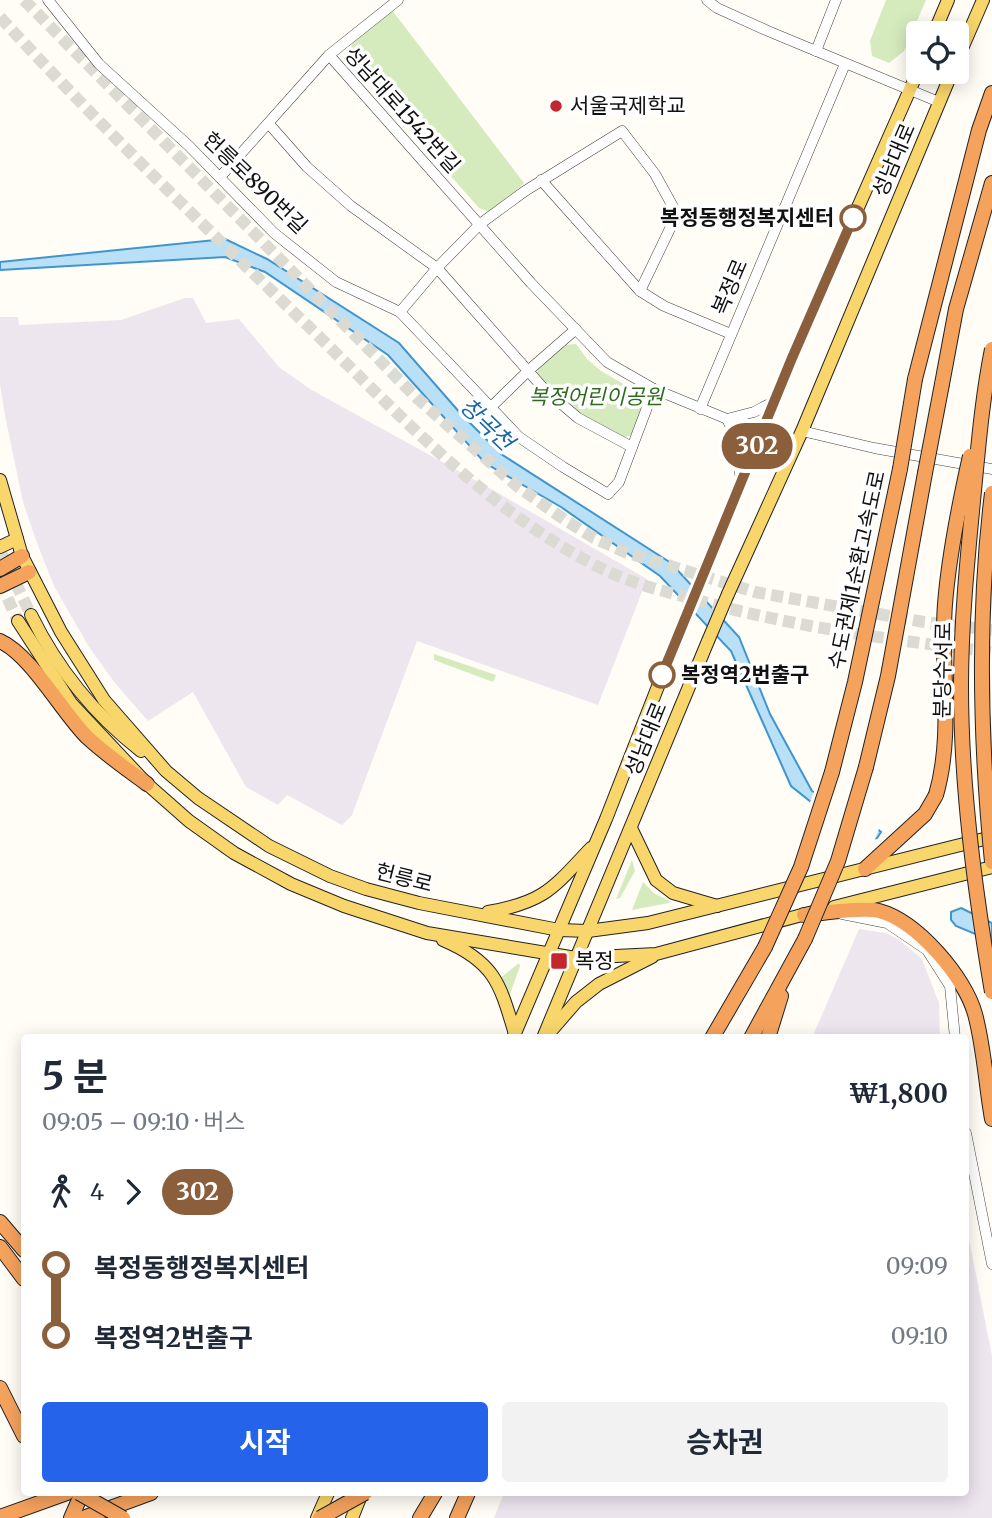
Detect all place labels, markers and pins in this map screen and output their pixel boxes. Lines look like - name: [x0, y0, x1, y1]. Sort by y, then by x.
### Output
- place label: 서울국제학교: [570, 92, 686, 119]
- marker: 서울국제학교: [548, 98, 564, 114]
- place label: 복정동행정복지센터: [660, 204, 834, 231]
- marker: 복정동행정복지센터: [840, 205, 866, 231]
- place label: 복정역2번출구: [681, 661, 809, 688]
- marker: 복정역2번출구: [649, 662, 675, 688]
- place label: 복정: [575, 947, 614, 974]
- marker: 복정: [549, 951, 569, 971]

